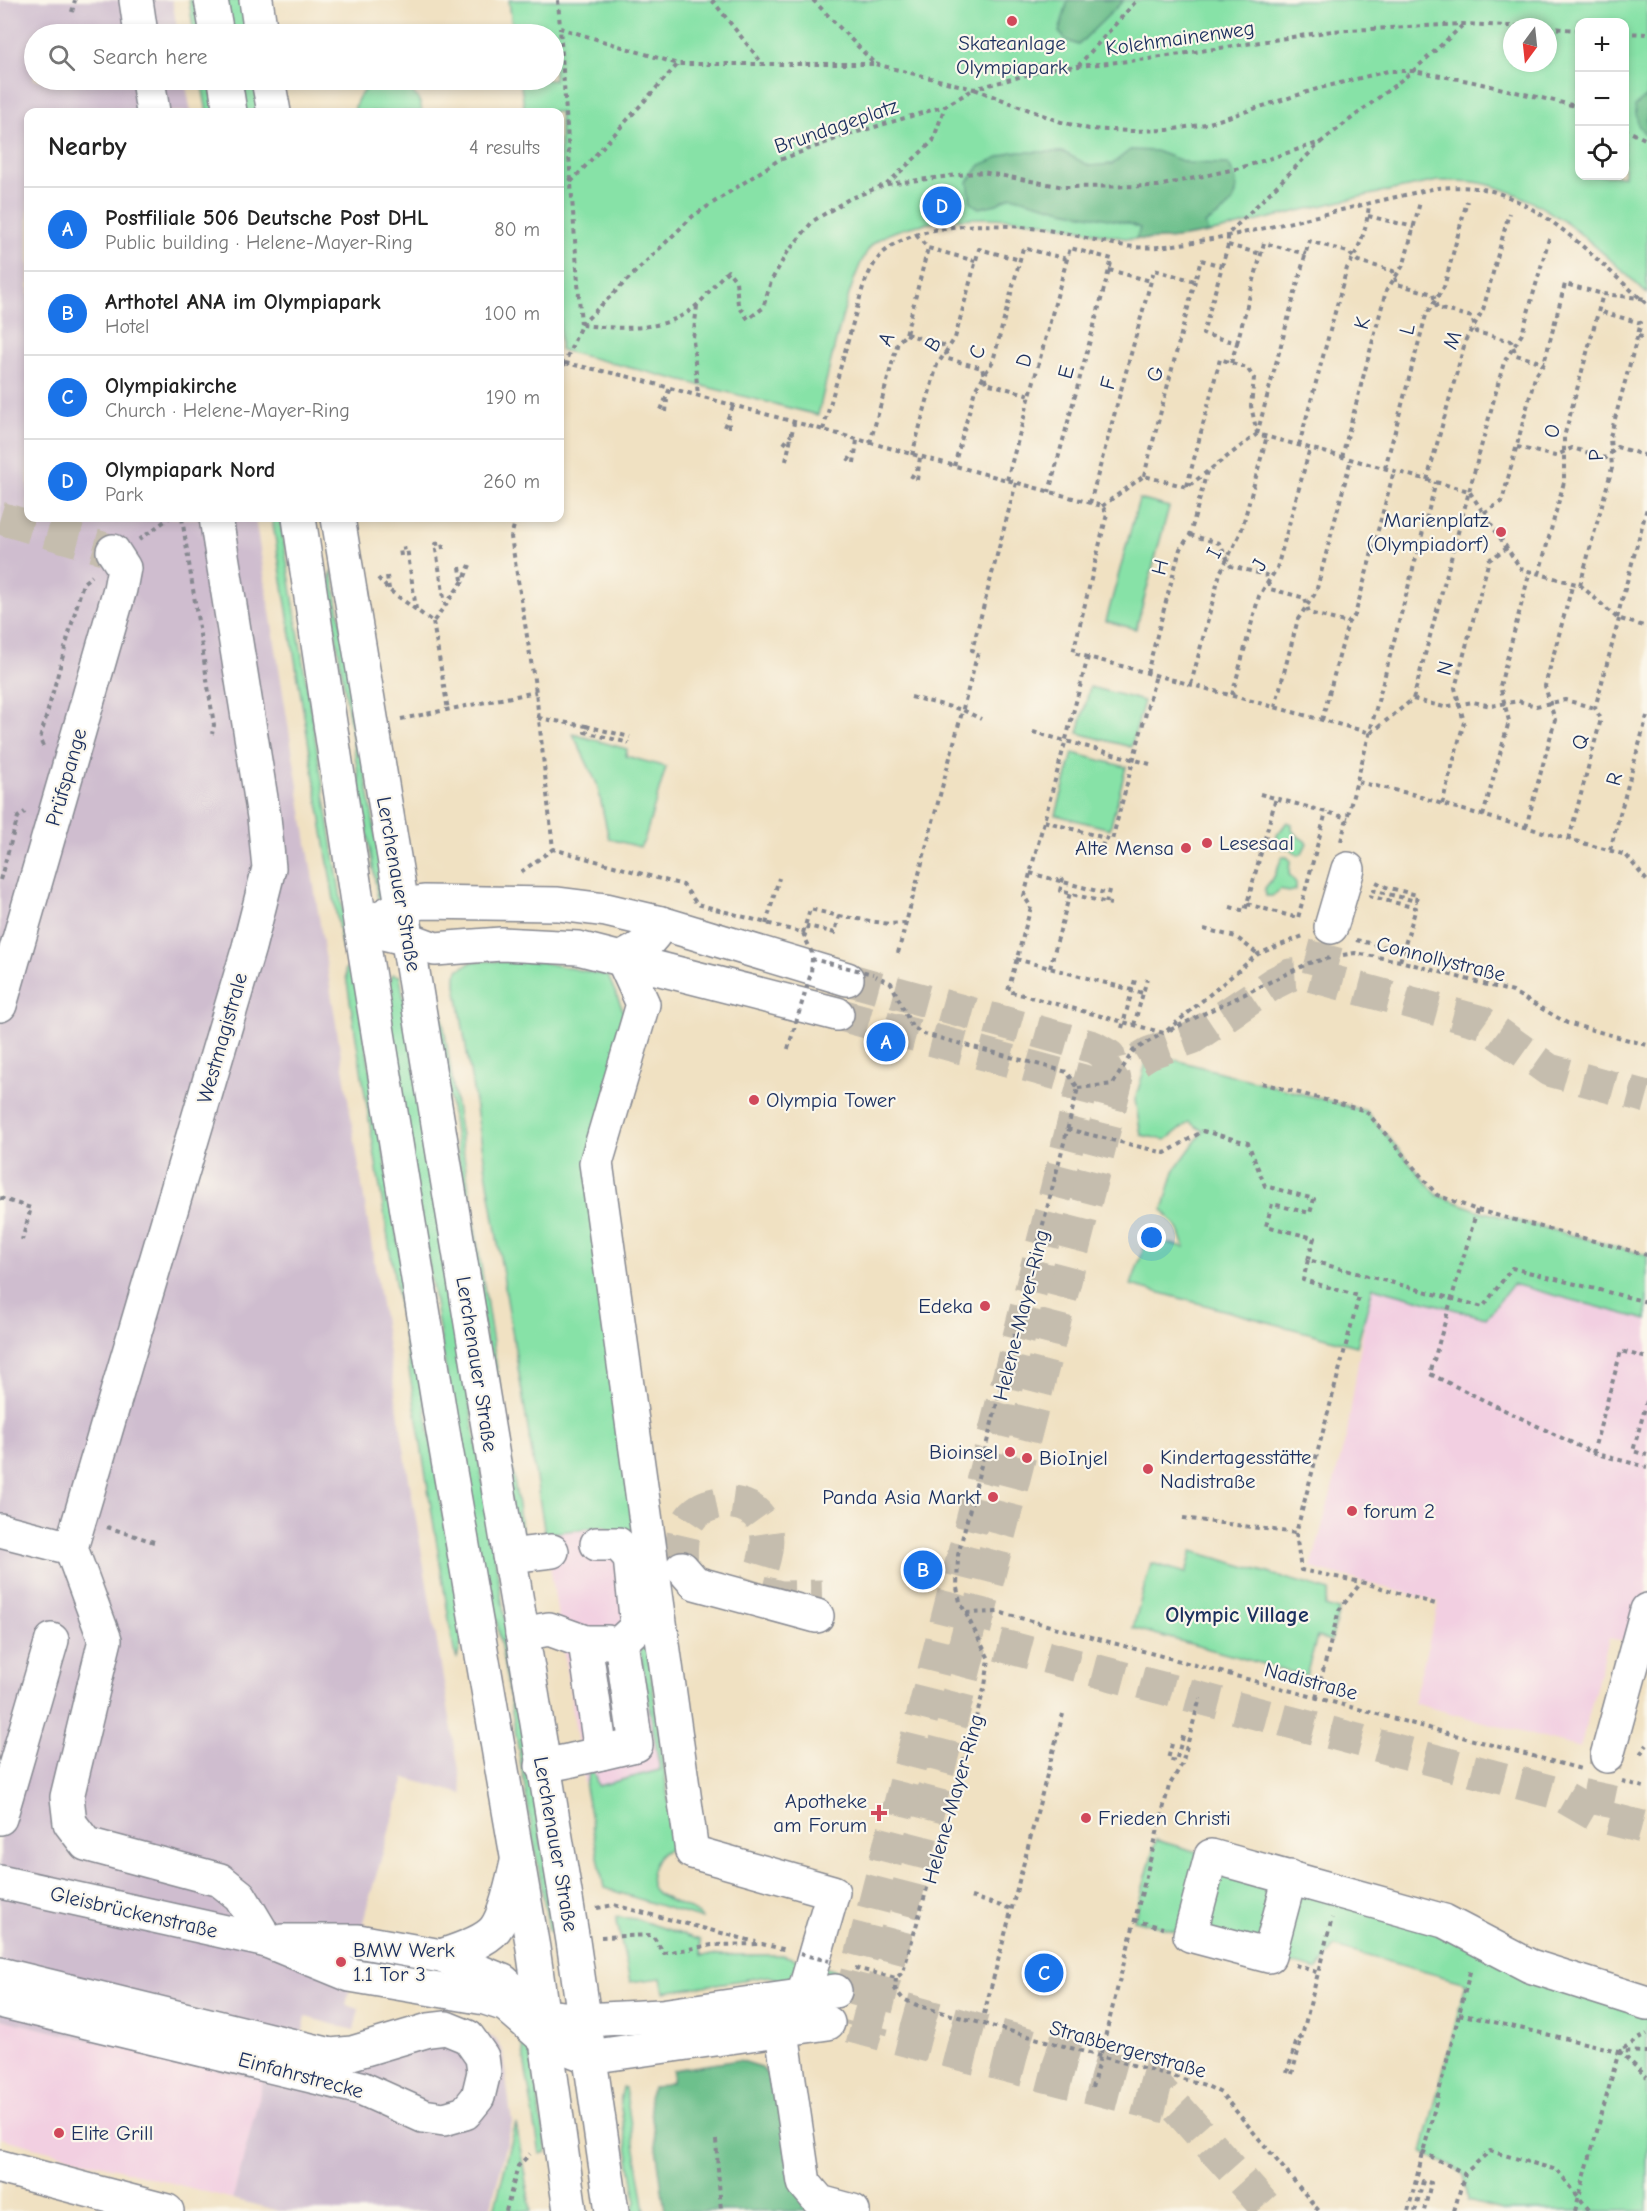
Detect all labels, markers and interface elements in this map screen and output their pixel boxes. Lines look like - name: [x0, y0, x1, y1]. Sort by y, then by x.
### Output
- marker: Skateanlage Olympiapark: [1005, 14, 1019, 28]
- street label: Kolehmainenweg: [1104, 16, 1256, 60]
- north arrow: [1503, 18, 1557, 72]
- map controls: [1575, 18, 1629, 180]
- button: +: [1575, 18, 1629, 72]
- search box: [24, 24, 564, 90]
- place label: Skateanlage Olympiapark: [956, 31, 1068, 79]
- icon: search: [45, 41, 78, 74]
- text: Search here: [93, 44, 208, 70]
- button: −: [1575, 72, 1629, 126]
- street label: Brundageplatz: [771, 94, 901, 158]
- button: locate: [1575, 126, 1629, 180]
- text: Nearby: [48, 132, 127, 162]
- text: 4 results: [469, 136, 540, 159]
- pin: D: [922, 184, 962, 228]
- text: Postfiliale 506 Deutsche Post DHL: [105, 205, 428, 231]
- text: A: [62, 218, 73, 241]
- text: 80 m: [494, 218, 540, 241]
- text: Public building · Helene-Mayer-Ring: [105, 231, 413, 254]
- text: Arthotel ANA im Olympiapark: [105, 289, 381, 315]
- text: B: [61, 302, 74, 325]
- text: 100 m: [485, 302, 540, 325]
- street label: K: [1349, 314, 1375, 332]
- text: Hotel: [105, 315, 149, 338]
- street label: L: [1394, 320, 1420, 337]
- street label: M: [1438, 327, 1466, 353]
- street label: A: [873, 328, 899, 350]
- street label: B: [919, 332, 947, 356]
- street label: C: [963, 341, 991, 362]
- street label: D: [1011, 351, 1037, 369]
- street label: E: [1053, 363, 1079, 381]
- street label: G: [1141, 364, 1169, 384]
- text: Olympiakirche: [105, 373, 237, 399]
- street label: F: [1095, 374, 1121, 392]
- text: C: [61, 386, 74, 409]
- text: 190 m: [486, 386, 540, 409]
- text: Church · Helene-Mayer-Ring: [105, 399, 350, 422]
- street label: O: [1539, 422, 1565, 440]
- street label: P: [1584, 448, 1608, 462]
- text: Olympiapark Nord: [105, 457, 275, 483]
- text: D: [61, 470, 74, 493]
- text: 260 m: [483, 470, 540, 493]
- text: Park: [105, 483, 143, 506]
- place label: Marienplatz (Olympiadorf): [1366, 508, 1489, 556]
- marker: Marienplatz (Olympiadorf): [1494, 525, 1508, 539]
- street label: I: [1201, 544, 1227, 562]
- street label: J: [1246, 555, 1272, 575]
- street label: H: [1146, 557, 1174, 577]
- street label: N: [1432, 658, 1458, 678]
- street label: Prüfspange: [41, 725, 91, 829]
- street label: Q: [1566, 732, 1594, 752]
- street label: R: [1601, 770, 1627, 788]
- street label: Lerchenauer Straße: [372, 795, 426, 973]
- place label: Lesesaal: [1219, 831, 1294, 855]
- place label: Alte Mensa: [1075, 836, 1174, 860]
- marker: Lesesaal: [1200, 836, 1214, 850]
- marker: Alte Mensa: [1179, 841, 1193, 855]
- street label: Connollystraße: [1374, 931, 1508, 987]
- street label: Westmagistrale: [192, 970, 252, 1106]
- pin: A: [866, 1020, 906, 1064]
- place label: Olympia Tower: [766, 1088, 896, 1112]
- marker: Olympia Tower: [747, 1093, 761, 1107]
- your location: [1137, 1223, 1166, 1252]
- street label: Helene-Mayer-Ring: [988, 1227, 1054, 1403]
- street label: Lerchenauer Straße: [451, 1275, 503, 1453]
- place label: Edeka: [918, 1294, 973, 1318]
- marker: Edeka: [978, 1299, 992, 1313]
- place label: Bioinsel: [929, 1440, 998, 1464]
- marker: Bioinsel: [1003, 1445, 1017, 1459]
- place label: Kindertagesstätte Nadistraße: [1160, 1445, 1312, 1493]
- place label: BioInjel: [1039, 1446, 1108, 1470]
- marker: BioInjel: [1020, 1451, 1034, 1465]
- marker: Kindertagesstätte Nadistraße: [1141, 1462, 1155, 1476]
- place label: Panda Asia Markt: [822, 1485, 982, 1509]
- marker: Panda Asia Markt: [986, 1490, 1000, 1504]
- place label: forum 2: [1363, 1499, 1435, 1523]
- marker: forum 2: [1345, 1504, 1359, 1518]
- pin: B: [904, 1548, 942, 1592]
- district label: Olympic Village: [1165, 1602, 1309, 1628]
- street label: Nadistraße: [1262, 1657, 1360, 1705]
- street label: Helene-Mayer-Ring: [917, 1711, 989, 1887]
- street label: Lerchenauer Straße: [529, 1755, 583, 1933]
- place label: Apotheke am Forum: [773, 1789, 867, 1837]
- marker: Apotheke am Forum: [872, 1806, 886, 1820]
- place label: Frieden Christi: [1098, 1806, 1231, 1830]
- marker: Frieden Christi: [1079, 1811, 1093, 1825]
- street label: Gleisbrückenstraße: [48, 1881, 220, 1943]
- place label: BMW Werk 1.1 Tor 3: [353, 1938, 455, 1986]
- pin: C: [1024, 1950, 1064, 1996]
- marker: BMW Werk 1.1 Tor 3: [334, 1955, 348, 1969]
- street label: Straßbergerstraße: [1047, 2015, 1209, 2083]
- street label: Einfahrstrecke: [236, 2047, 366, 2103]
- place label: Elite Grill: [71, 2121, 153, 2145]
- marker: Elite Grill: [52, 2126, 66, 2140]

